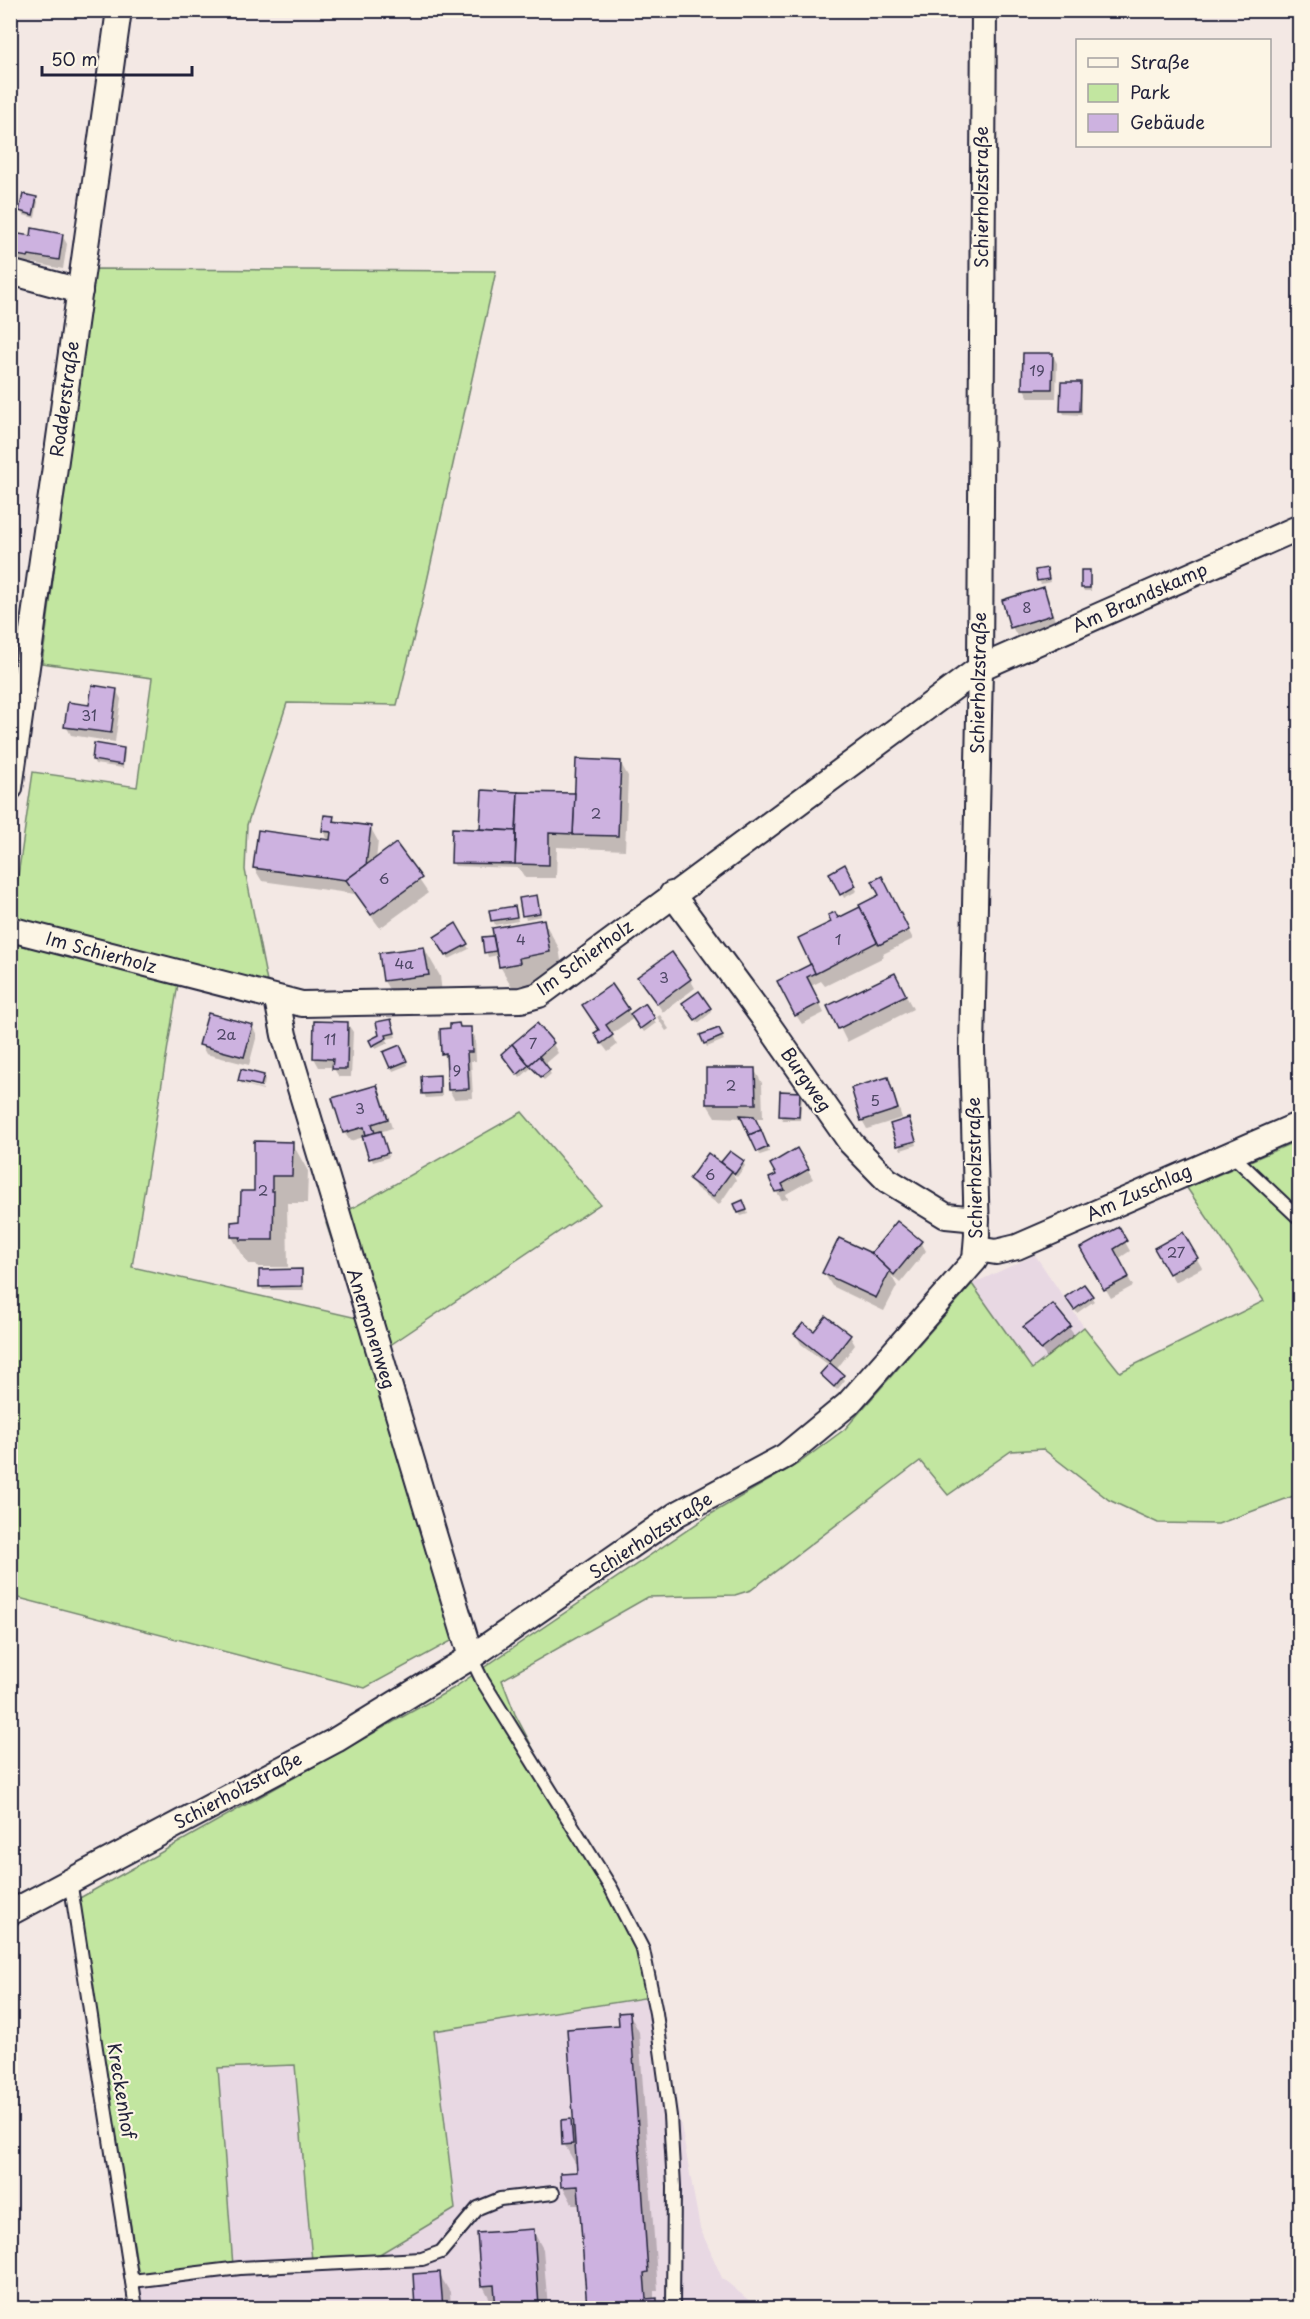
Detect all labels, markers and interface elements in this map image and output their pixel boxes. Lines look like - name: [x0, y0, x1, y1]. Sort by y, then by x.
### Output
- scale bar: [42, 39, 192, 77]
- legend: [1076, 39, 1271, 147]
- text: 50 m: [51, 45, 98, 72]
- text: Straße: [1130, 48, 1190, 75]
- text: Park: [1130, 78, 1170, 105]
- text: Gebäude: [1130, 108, 1205, 135]
- street label: Schierholzstraße: [967, 126, 994, 268]
- street label: Rodderstraße: [42, 339, 85, 458]
- house number: 19: [1029, 358, 1045, 381]
- street label: Am Brandskamp: [1067, 555, 1211, 639]
- house number: 8: [1022, 595, 1032, 618]
- street label: Schierholzstraße: [963, 612, 992, 754]
- house number: 31: [81, 703, 97, 726]
- house number: 2: [591, 801, 601, 824]
- house number: 6: [379, 866, 389, 889]
- street label: Im Schierholz: [530, 912, 638, 1001]
- street label: Im Schierholz: [43, 924, 160, 979]
- house number: 4: [516, 927, 526, 950]
- house number: 1: [835, 927, 841, 950]
- house number: 4a: [394, 951, 414, 974]
- house number: 3: [659, 965, 669, 988]
- house number: 2a: [216, 1022, 236, 1045]
- house number: 11: [324, 1027, 336, 1050]
- house number: 7: [529, 1031, 538, 1054]
- street label: Burgweg: [775, 1041, 839, 1117]
- house number: 9: [453, 1058, 461, 1081]
- house number: 2: [726, 1073, 736, 1096]
- house number: 5: [870, 1088, 880, 1111]
- house number: 3: [355, 1096, 365, 1119]
- street label: Schierholzstraße: [959, 1097, 988, 1239]
- street label: Am Zuschlag: [1081, 1156, 1195, 1227]
- house number: 6: [705, 1162, 715, 1185]
- house number: 2: [258, 1178, 268, 1201]
- house number: 27: [1167, 1240, 1186, 1263]
- street label: Anemonenweg: [341, 1265, 404, 1392]
- street label: Schierholzstraße: [583, 1485, 717, 1585]
- street label: Schierholzstraße: [168, 1744, 306, 1835]
- street label: Kreckenhof: [102, 2041, 144, 2143]

